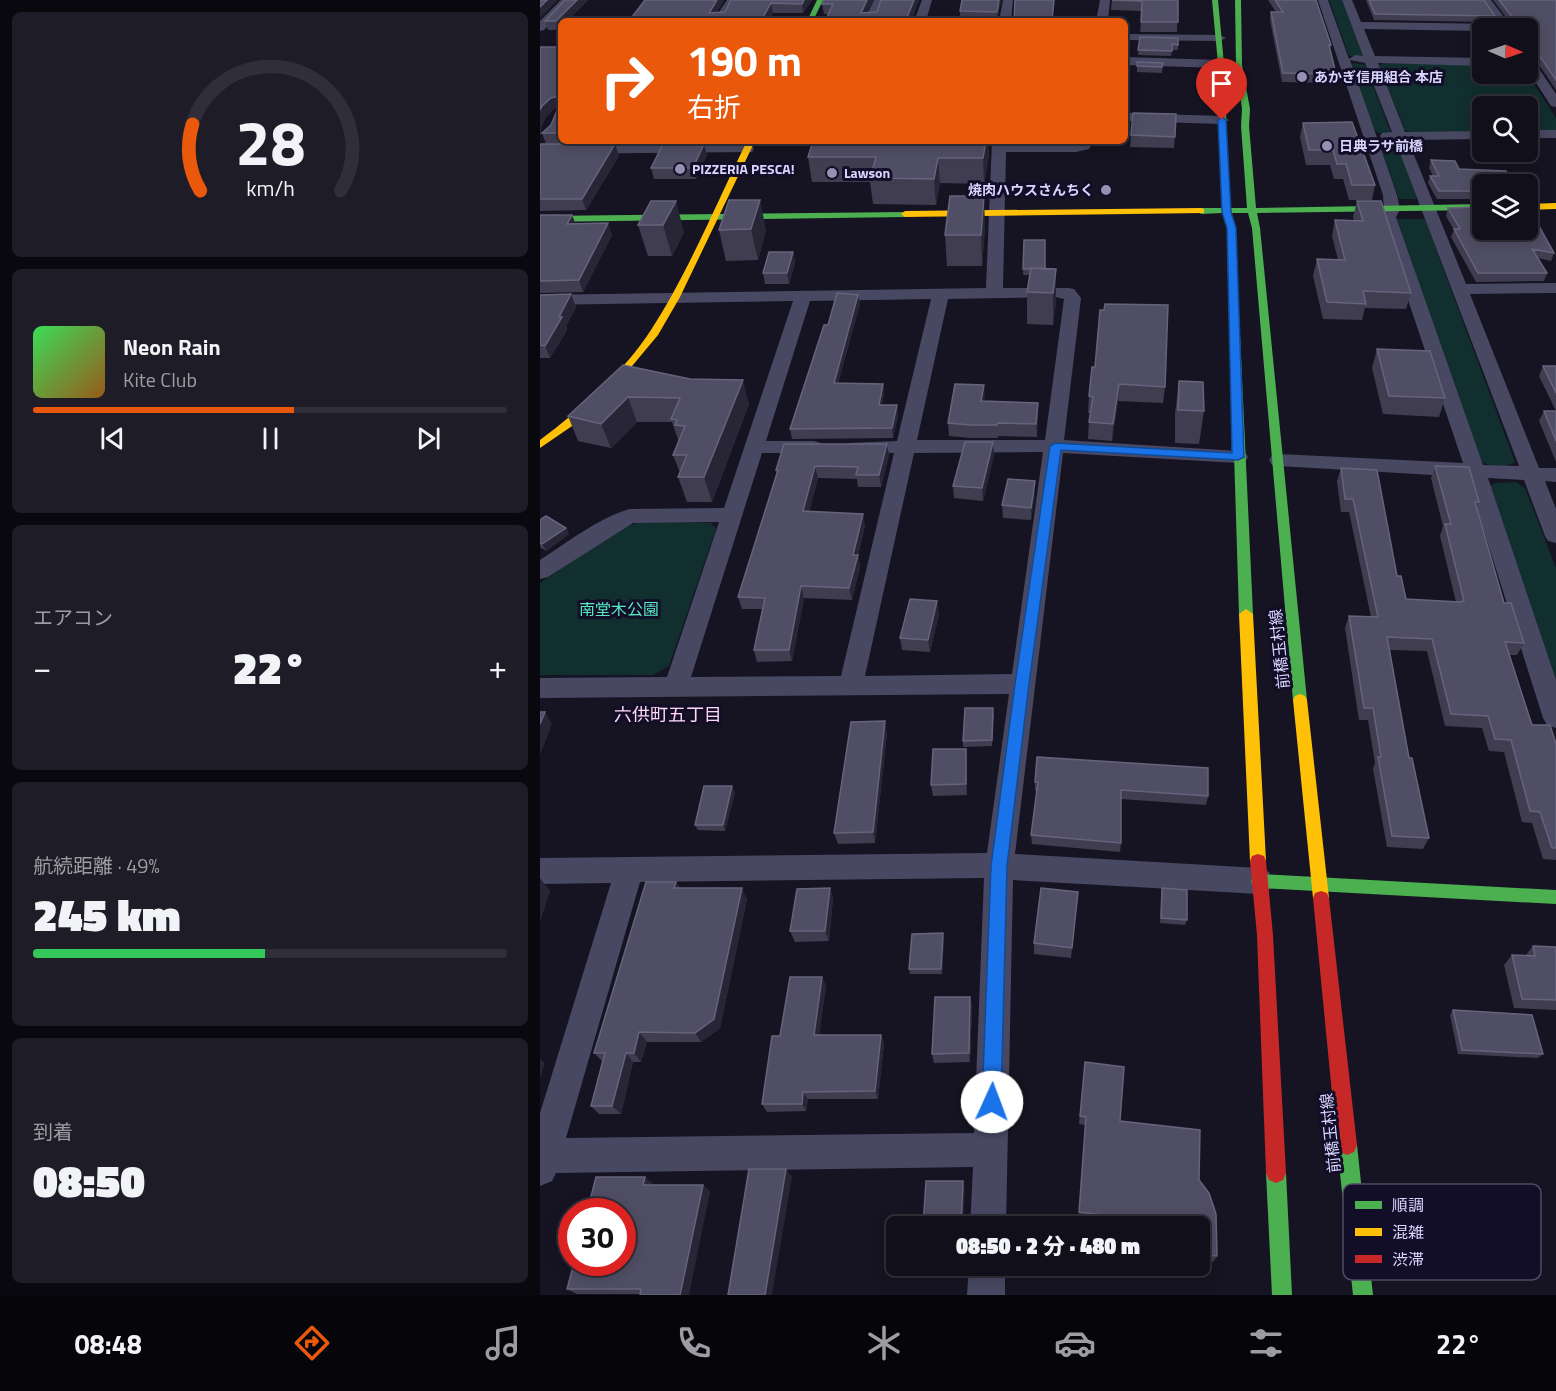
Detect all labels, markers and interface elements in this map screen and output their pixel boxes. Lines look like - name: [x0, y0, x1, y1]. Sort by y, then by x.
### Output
- north arrow: [1472, 18, 1538, 84]
- map controls: [1472, 18, 1538, 240]
- text: 190 m: [687, 28, 802, 92]
- icon: right: [588, 42, 666, 120]
- pin: [1196, 58, 1247, 120]
- place label: あかぎ信用組合 本店: [1314, 66, 1443, 87]
- icon: arrive: [1205, 67, 1238, 100]
- marker: あかぎ信用組合 本店: [1295, 70, 1309, 84]
- text: 右折: [687, 86, 741, 127]
- text: 28: [235, 94, 305, 189]
- button: search: [1472, 96, 1538, 162]
- place label: 日典ラサ前橋: [1339, 135, 1423, 156]
- marker: 日典ラサ前橋: [1320, 139, 1334, 153]
- place label: PIZZERIA PESCA!: [692, 158, 795, 179]
- marker: PIZZERIA PESCA!: [673, 162, 687, 176]
- place label: Lawson: [844, 162, 890, 183]
- marker: Lawson: [825, 166, 839, 180]
- text: km/h: [246, 173, 294, 205]
- button: layers: [1472, 174, 1538, 240]
- place label: 焼肉ハウスさんちく: [968, 179, 1094, 200]
- marker: 焼肉ハウスさんちく: [1099, 183, 1113, 197]
- text: Neon Rain: [123, 330, 221, 364]
- text: Kite Club: [123, 364, 197, 395]
- icon: previous: [96, 422, 129, 455]
- icon: pause: [254, 422, 287, 455]
- icon: next: [412, 422, 445, 455]
- park label: 南堂木公園: [579, 597, 659, 621]
- text: エアコン: [33, 602, 113, 633]
- street label: 前橋玉村線: [1263, 608, 1295, 690]
- text: 22°: [233, 633, 307, 701]
- text: −: [33, 642, 51, 692]
- text: +: [489, 642, 507, 692]
- district label: 六供町五丁目: [614, 701, 722, 728]
- text: 航続距離 · 49%: [33, 850, 160, 881]
- text: 245 km: [33, 880, 181, 948]
- position arrow: [960, 1070, 1024, 1134]
- street label: 前橋玉村線: [1314, 1092, 1346, 1174]
- text: 到着: [33, 1116, 73, 1147]
- text: 08:50: [33, 1146, 145, 1214]
- legend: [1343, 1184, 1541, 1280]
- text: 順調: [1392, 1193, 1424, 1217]
- speed limit sign: 30: [558, 1198, 636, 1276]
- text: 混雑: [1392, 1220, 1424, 1244]
- text: 08:50 · 2 分 · 480 m: [956, 1229, 1140, 1263]
- text: 渋滞: [1392, 1247, 1424, 1271]
- icon: directions: [291, 1322, 333, 1364]
- icon: music: [482, 1322, 524, 1364]
- icon: phone: [673, 1322, 715, 1364]
- icon: climate: [863, 1322, 905, 1364]
- icon: car: [1054, 1322, 1096, 1364]
- icon: filters: [1245, 1322, 1287, 1364]
- text: 08:48: [74, 1323, 142, 1364]
- text: 22°: [1436, 1323, 1481, 1364]

